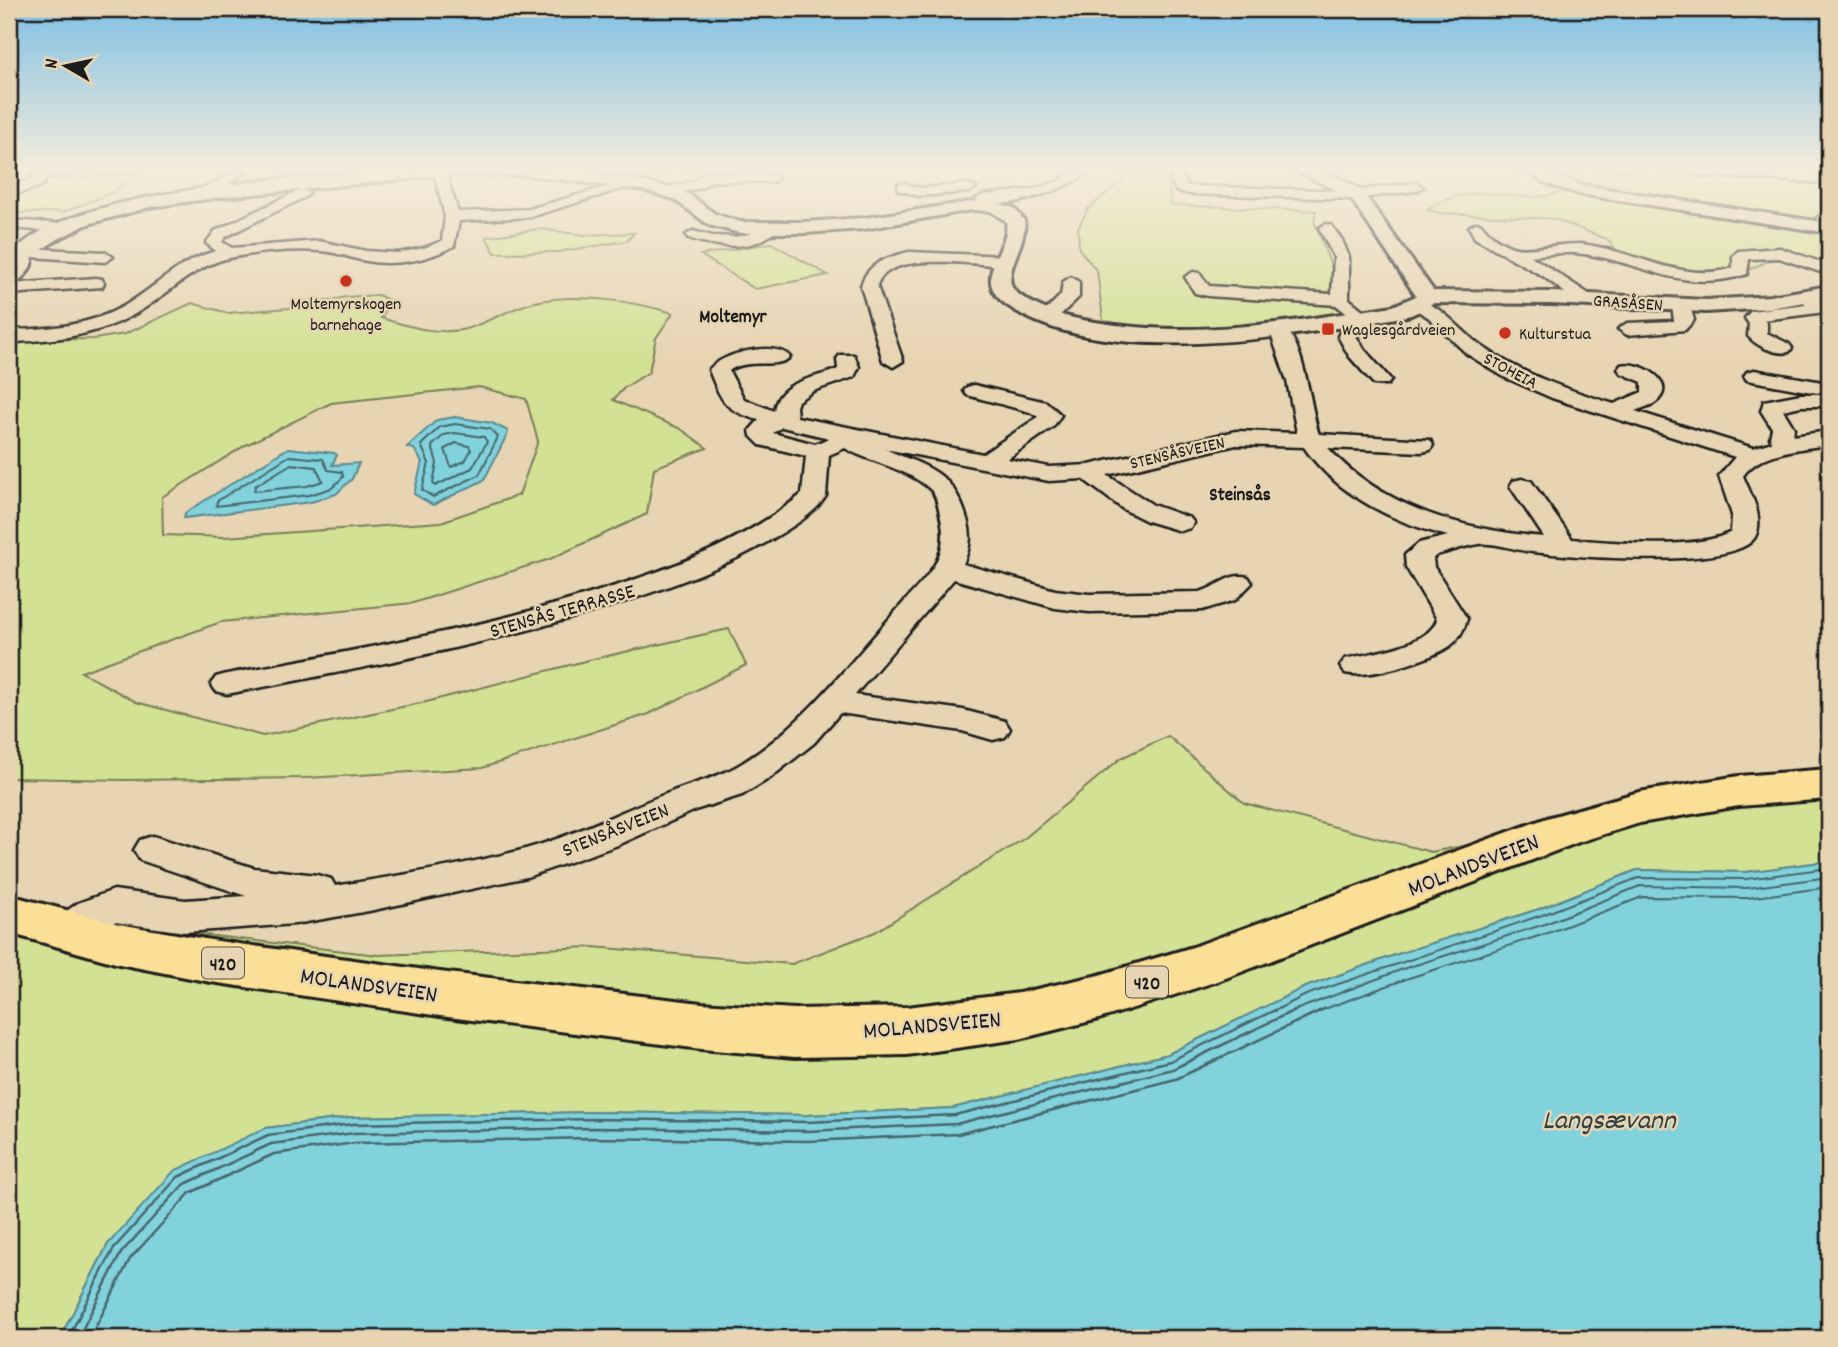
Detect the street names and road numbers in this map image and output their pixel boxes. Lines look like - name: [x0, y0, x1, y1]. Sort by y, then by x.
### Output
- street label: GRASÅSEN: [1592, 290, 1664, 319]
- street label: STOHEIA: [1478, 347, 1542, 397]
- street label: STENSÅSVEIEN: [1128, 431, 1228, 478]
- street label: STENSÅS TERRASSE: [487, 578, 639, 648]
- street label: STENSÅSVEIEN: [558, 797, 674, 867]
- street label: MOLANDSVEIEN: [1403, 826, 1545, 907]
- road number: 420: [202, 948, 244, 979]
- street label: MOLANDSVEIEN: [298, 961, 439, 1013]
- road number: 420: [1126, 966, 1168, 998]
- street label: MOLANDSVEIEN: [862, 1004, 1003, 1050]

